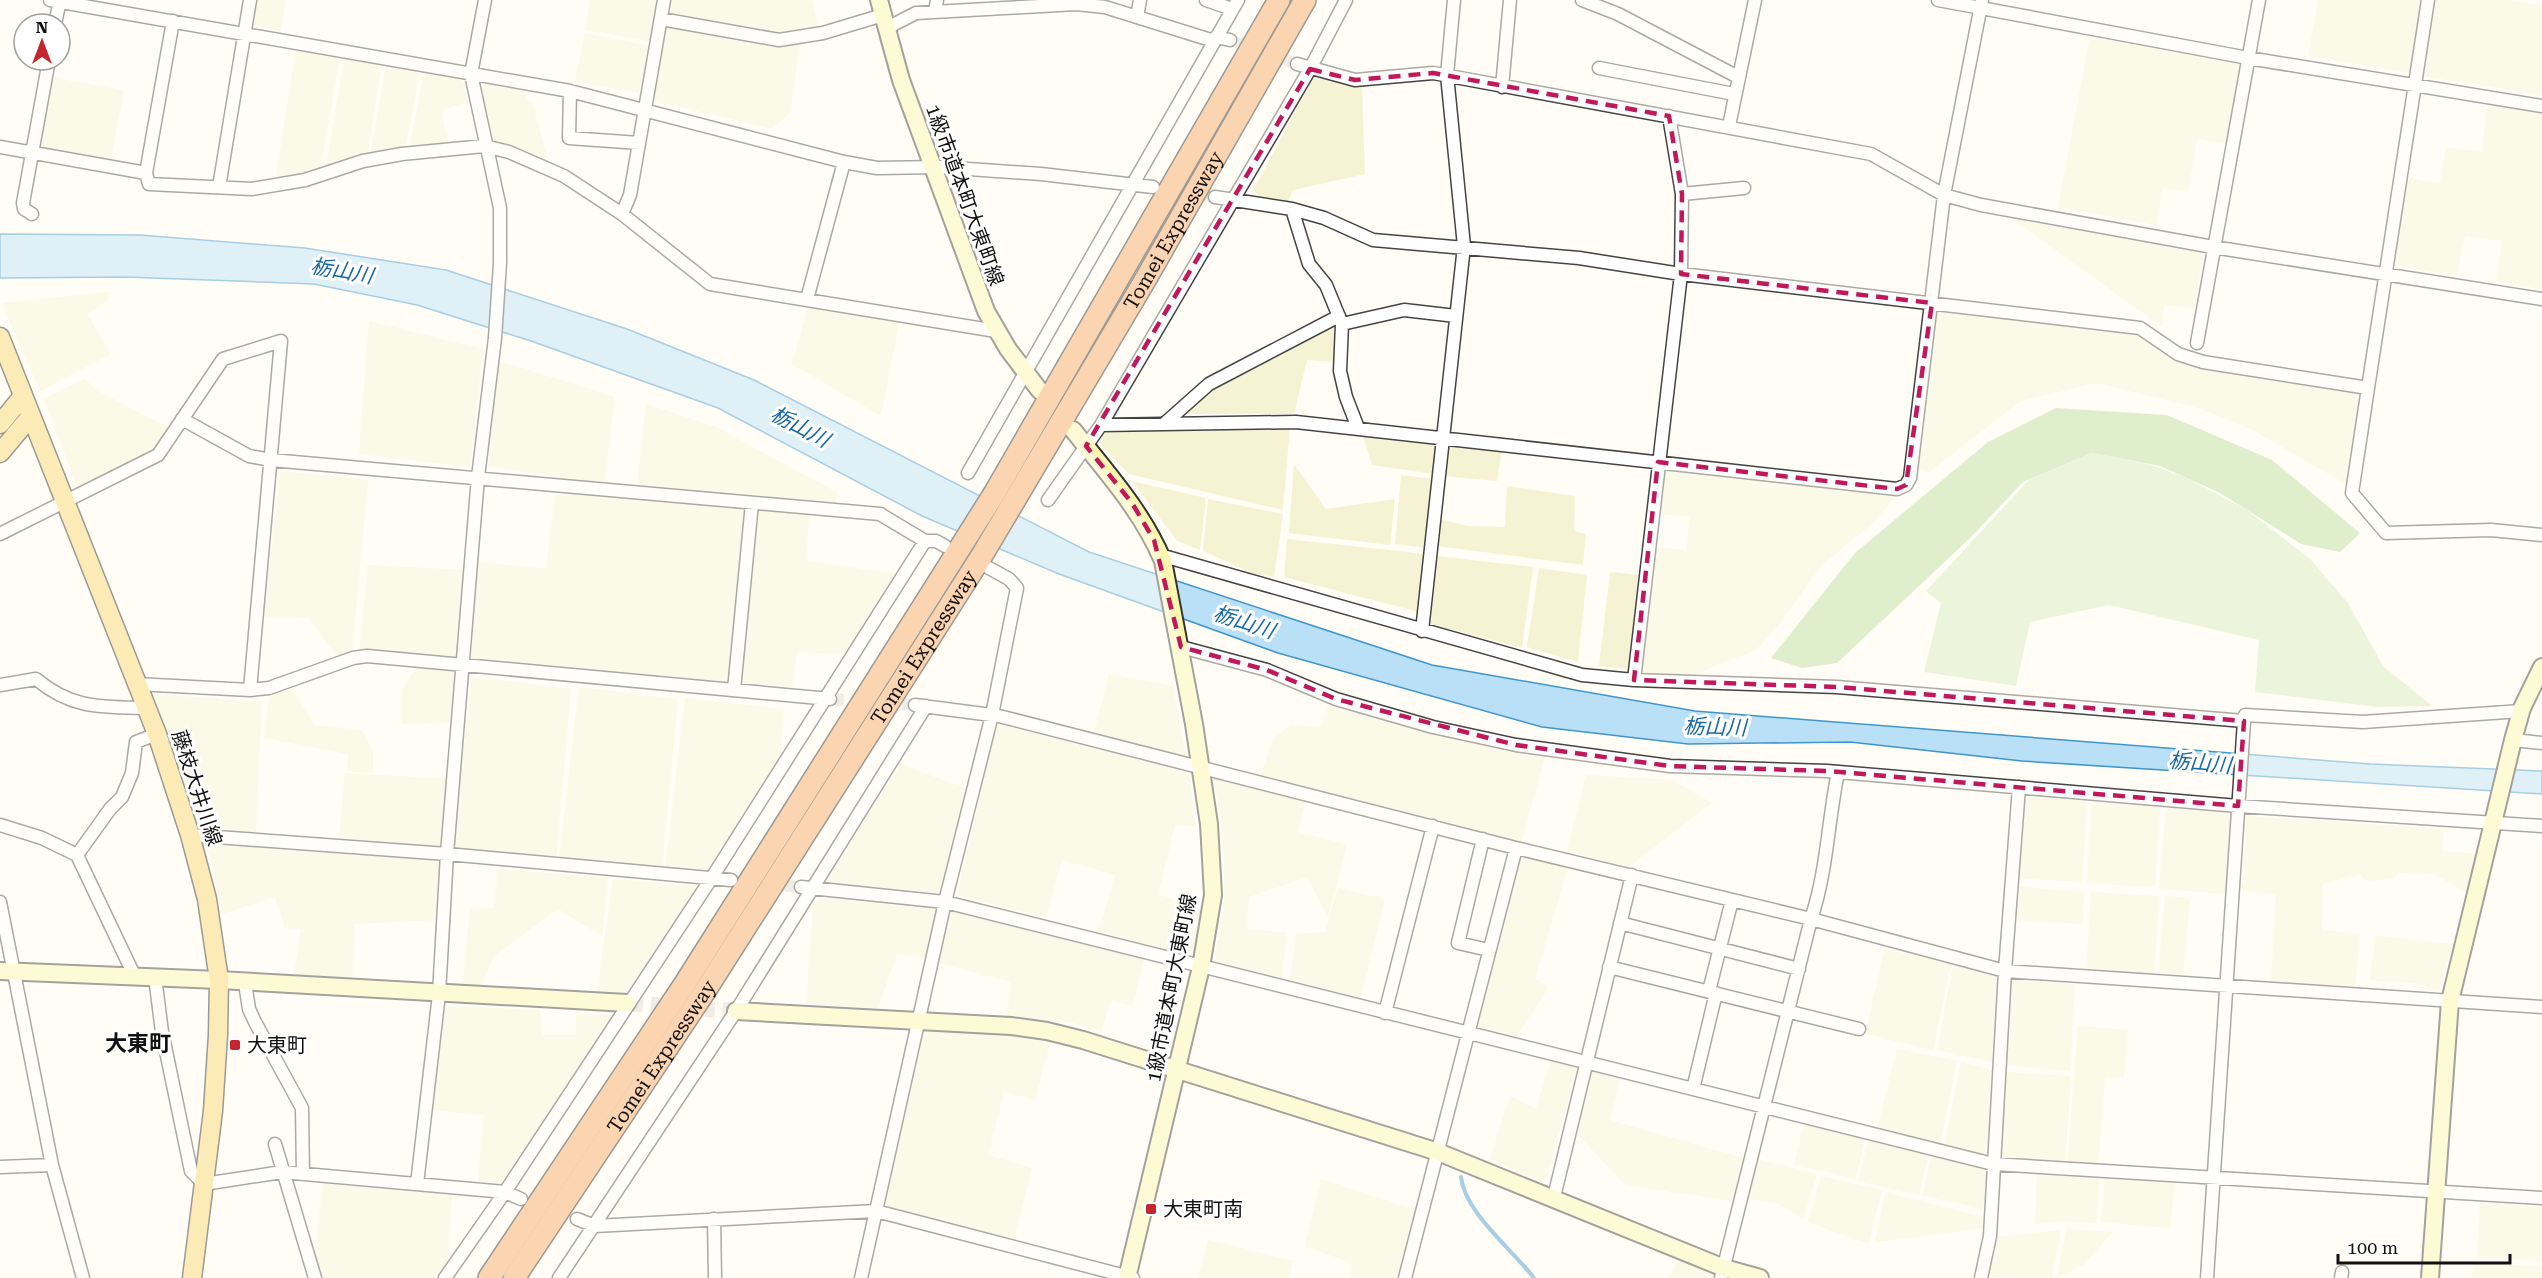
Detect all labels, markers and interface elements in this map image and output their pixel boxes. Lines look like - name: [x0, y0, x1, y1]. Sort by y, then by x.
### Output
- north arrow: [12, 12, 72, 72]
- text: N: [36, 18, 48, 37]
- street label: 1級市道本町大東町線: [921, 101, 1009, 289]
- street label: Tomei Expressway: [1118, 147, 1228, 314]
- water label: 栃山川: [309, 254, 377, 289]
- water label: 栃山川: [767, 402, 835, 453]
- street label: Tomei Expressway: [865, 565, 982, 729]
- water label: 栃山川: [1210, 601, 1280, 644]
- water label: 栃山川: [1683, 714, 1749, 740]
- street label: 藤枝大井川線: [167, 727, 227, 849]
- water label: 栃山川: [2168, 748, 2234, 778]
- street label: 1級市道本町大東町線: [1141, 892, 1201, 1084]
- street label: Tomei Expressway: [602, 975, 721, 1138]
- district label: 大東町: [105, 1031, 171, 1056]
- place label: 大東町: [247, 1033, 307, 1057]
- marker: 大東町: [228, 1038, 242, 1052]
- place label: 大東町南: [1163, 1197, 1243, 1221]
- marker: 大東町南: [1144, 1202, 1158, 1216]
- scale bar: [2338, 1227, 2510, 1265]
- text: 100 m: [2347, 1237, 2398, 1258]

